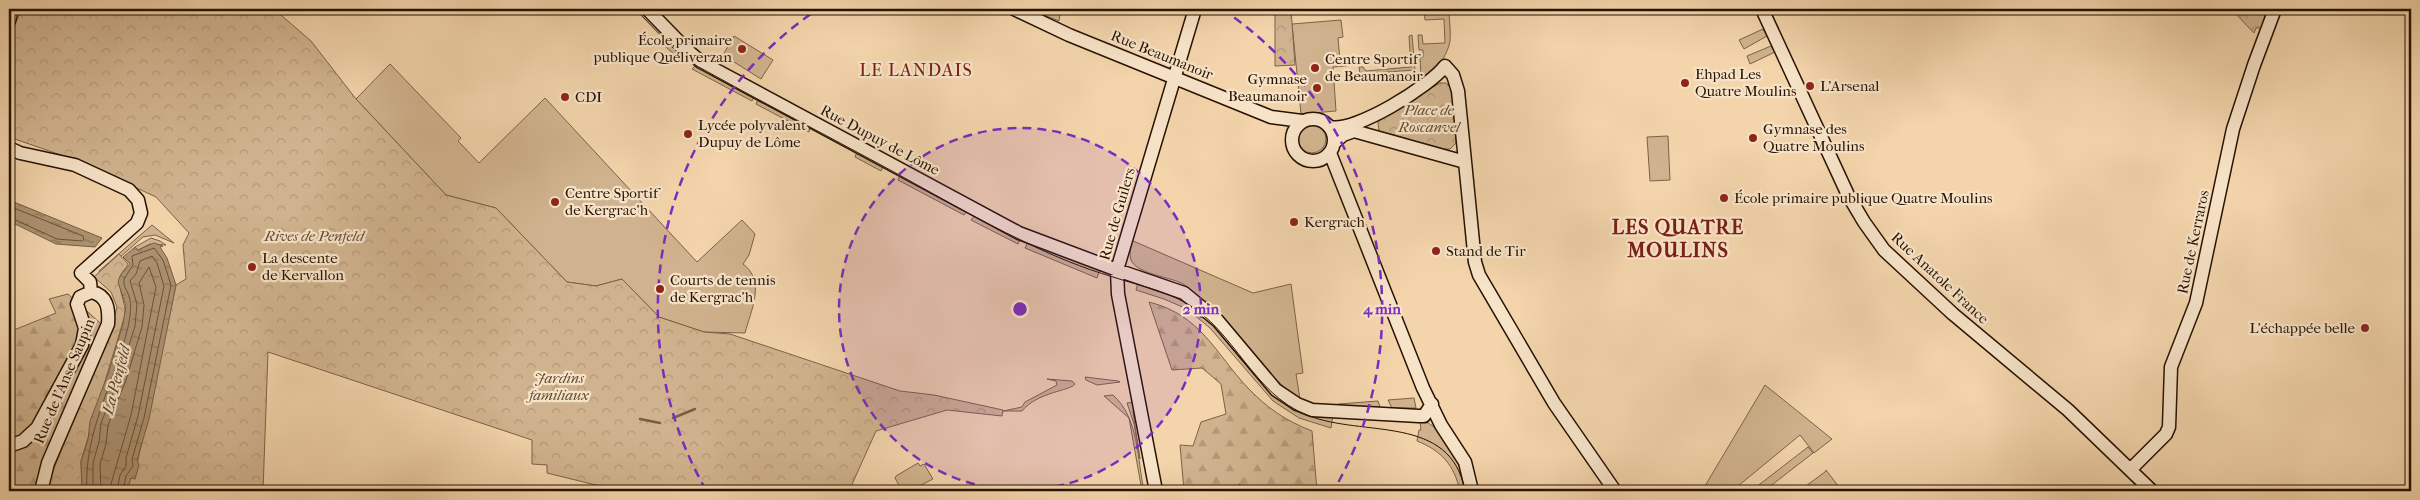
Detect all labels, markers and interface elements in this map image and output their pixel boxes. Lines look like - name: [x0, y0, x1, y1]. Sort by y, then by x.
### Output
- street label: Rue Beaumanoir: [1108, 26, 1216, 84]
- place label: École primaire publique Quéliverzan: [593, 31, 733, 66]
- marker: École primaire publique Quéliverzan: [736, 43, 748, 55]
- place label: Centre Sportif de Beaumanoir: [1325, 50, 1423, 85]
- district label: LE LANDAIS: [859, 60, 973, 81]
- marker: Centre Sportif de Beaumanoir: [1309, 62, 1321, 74]
- place label: Ehpad Les Quatre Moulins: [1695, 65, 1797, 100]
- place label: Gymnase Beaumanoir: [1228, 70, 1308, 105]
- marker: Ehpad Les Quatre Moulins: [1679, 77, 1691, 89]
- place label: L'Arsenal: [1820, 77, 1880, 95]
- marker: L'Arsenal: [1804, 80, 1816, 92]
- marker: Gymnase Beaumanoir: [1311, 82, 1323, 94]
- place label: CDI: [575, 88, 602, 106]
- marker: CDI: [559, 91, 571, 103]
- street label: Rue Dupuy de Lôme: [817, 101, 943, 179]
- park label: Place de Roscanvel: [1397, 101, 1462, 136]
- place label: Lycée polyvalent Dupuy de Lôme: [698, 116, 807, 151]
- place label: Gymnase des Quatre Moulins: [1763, 120, 1865, 155]
- marker: Lycée polyvalent Dupuy de Lôme: [682, 128, 694, 140]
- marker: Gymnase des Quatre Moulins: [1747, 132, 1759, 144]
- street label: Rue de Guilers: [1095, 165, 1139, 262]
- place label: Centre Sportif de Kergrac'h: [565, 184, 661, 219]
- street label: Rue de Kerraros: [2173, 188, 2213, 296]
- place label: École primaire publique Quatre Moulins: [1734, 189, 1993, 207]
- marker: École primaire publique Quatre Moulins: [1718, 192, 1730, 204]
- marker: Centre Sportif de Kergrac'h: [549, 196, 561, 208]
- place label: Kergrach: [1304, 213, 1365, 231]
- marker: Kergrach: [1288, 216, 1300, 228]
- district label: LES QUATRE MOULINS: [1612, 216, 1744, 262]
- park label: Rives de Penfeld: [263, 227, 366, 245]
- street label: Rue Anatole France: [1888, 228, 1993, 328]
- place label: Stand de Tir: [1446, 242, 1526, 260]
- marker: Stand de Tir: [1430, 245, 1442, 257]
- place label: La descente de Kervallon: [262, 249, 344, 284]
- marker: La descente de Kervallon: [246, 261, 258, 273]
- place label: Courts de tennis de Kergrac'h: [670, 271, 776, 306]
- marker: Courts de tennis de Kergrac'h: [654, 283, 666, 295]
- centre of rings: [1011, 300, 1029, 318]
- text: 2 min: [1183, 300, 1220, 318]
- text: 4 min: [1362, 300, 1401, 318]
- street label: Rue de l'Anse Saupin: [30, 315, 99, 446]
- place label: L'échappée belle: [2249, 319, 2356, 337]
- marker: L'échappée belle: [2359, 322, 2371, 334]
- water label: La Penfeld: [97, 342, 135, 418]
- park label: Jardins familiaux: [525, 369, 589, 404]

